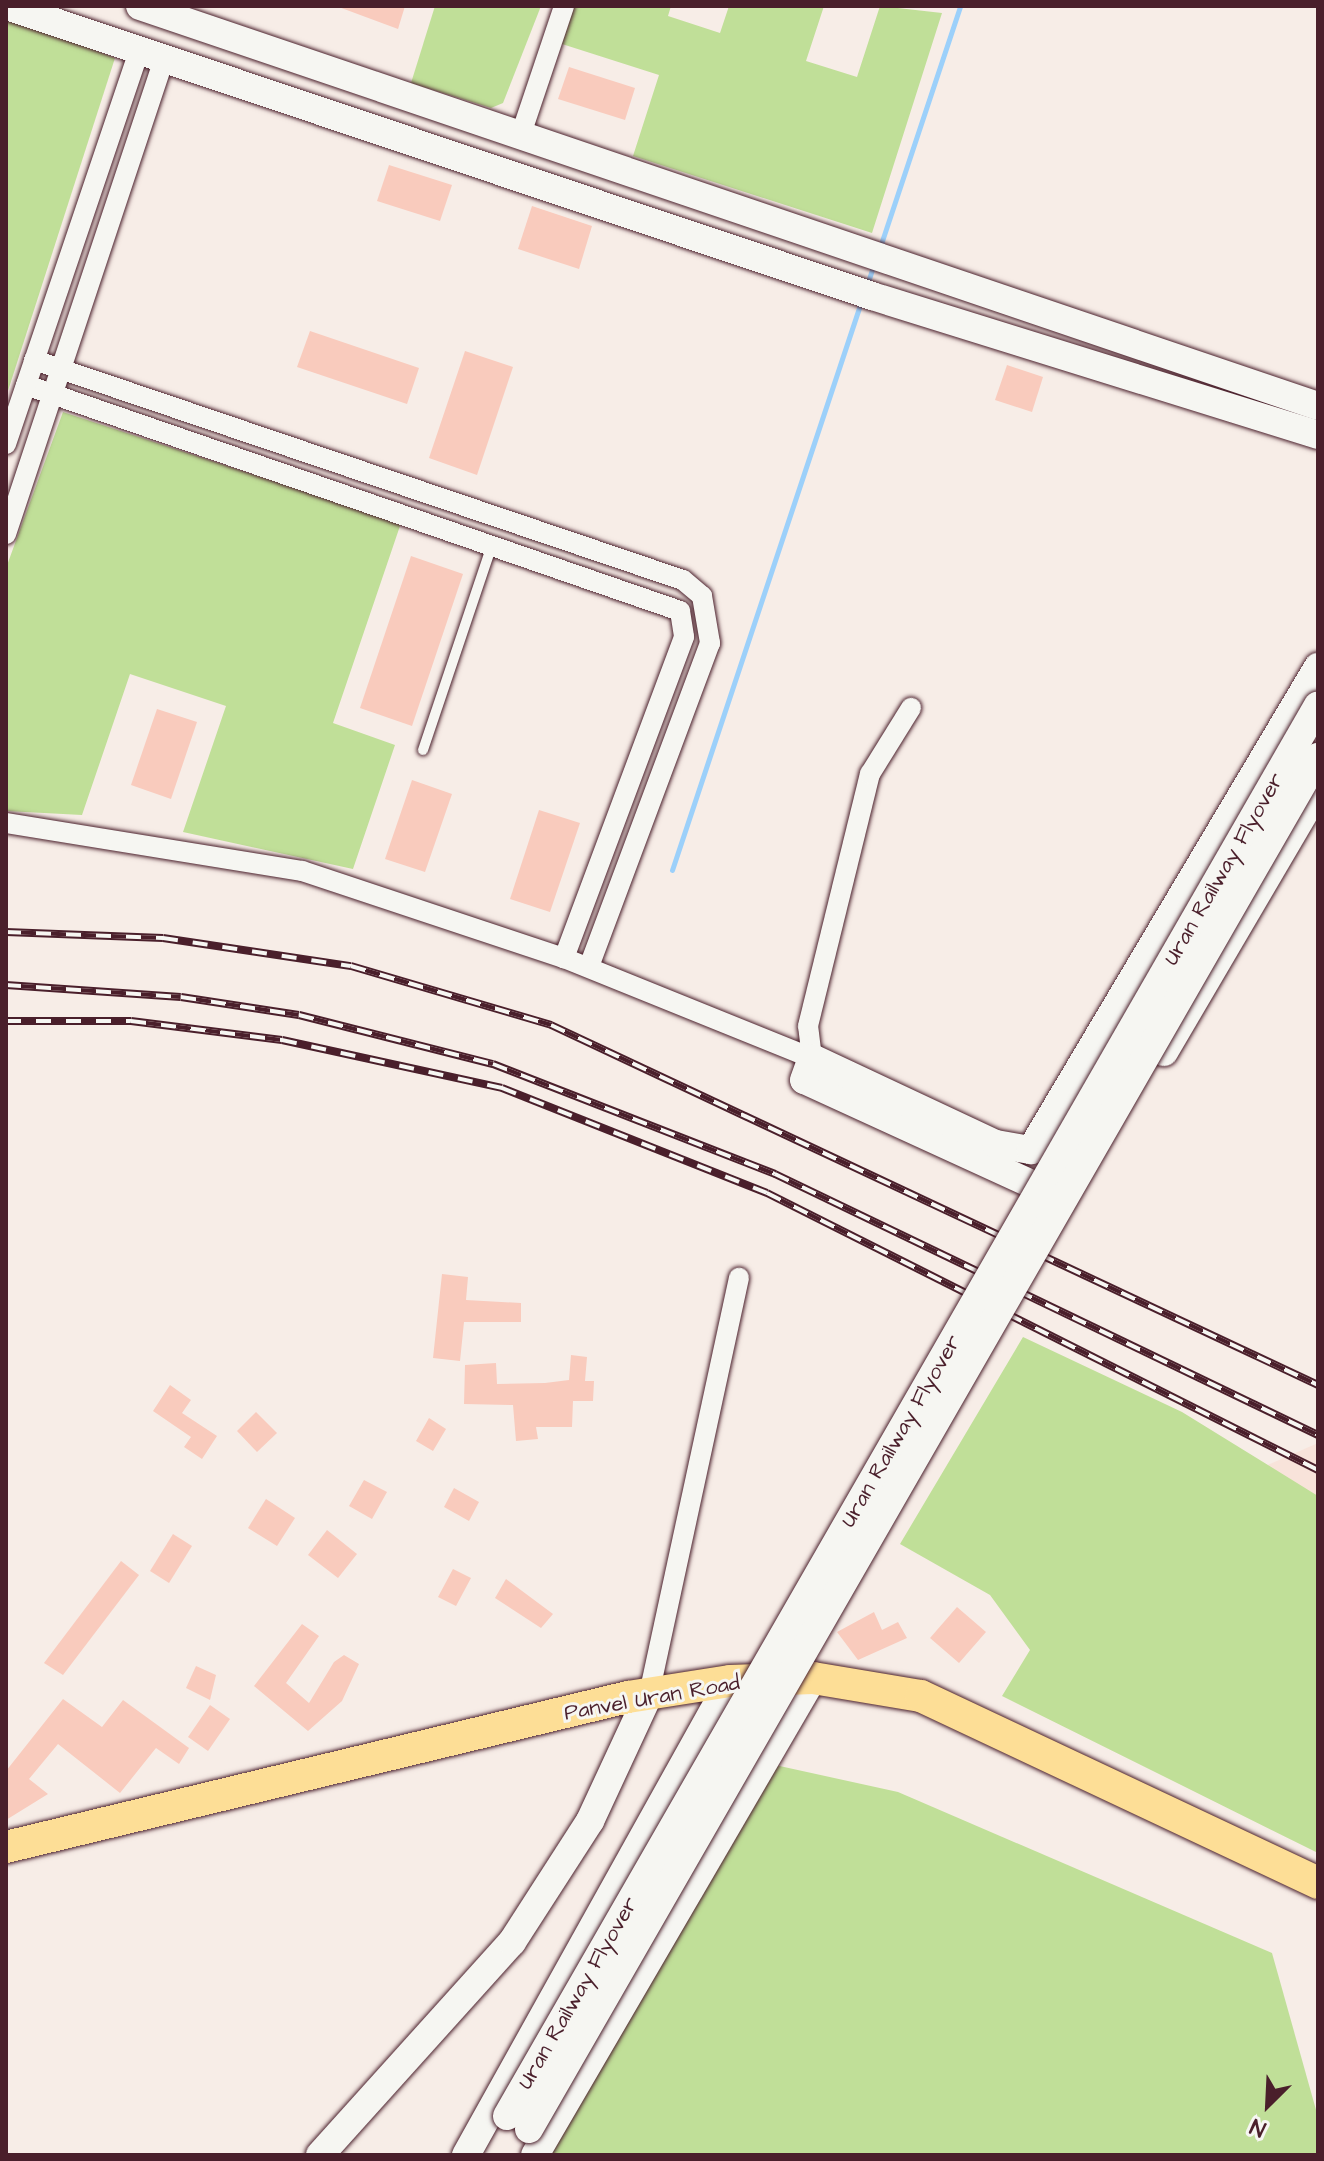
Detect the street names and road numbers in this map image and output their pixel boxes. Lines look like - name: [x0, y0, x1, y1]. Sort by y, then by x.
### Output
- street label: Uran Railway Flyover: [1158, 768, 1290, 970]
- street label: Uran Railway Flyover: [835, 1330, 967, 1532]
- street label: Panvel Uran Road: [562, 1670, 742, 1726]
- street label: Uran Railway Flyover: [512, 1892, 644, 2094]

